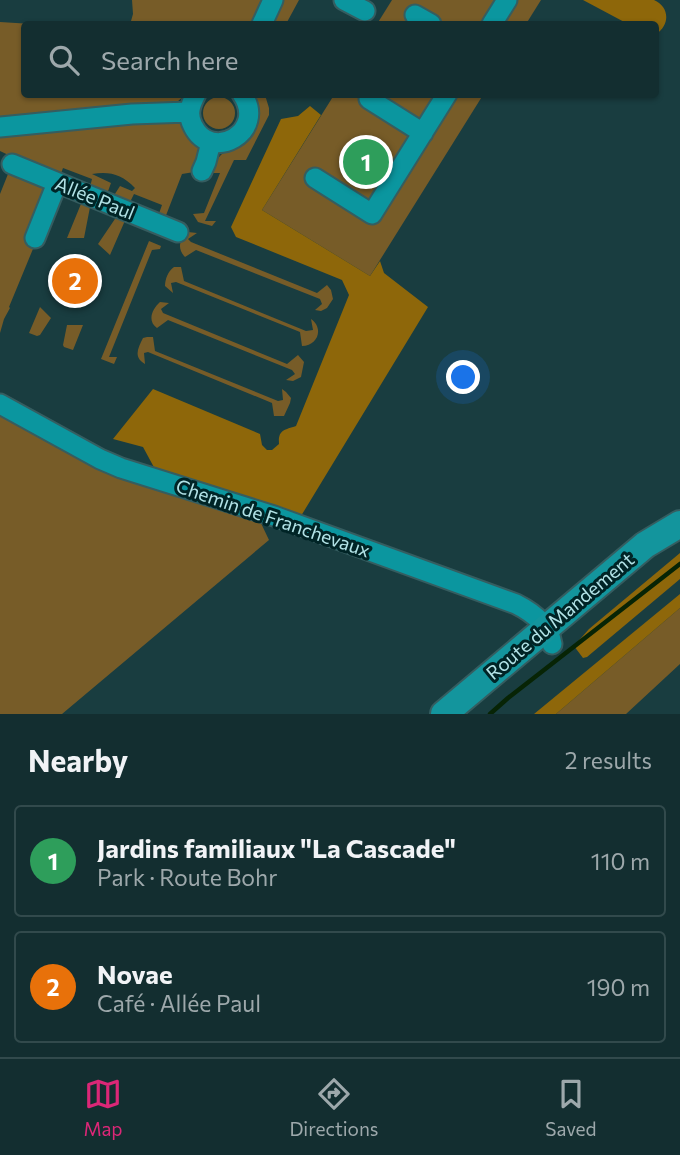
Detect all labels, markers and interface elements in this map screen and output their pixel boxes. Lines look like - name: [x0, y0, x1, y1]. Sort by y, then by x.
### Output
- search box: [21, 21, 659, 98]
- icon: search: [45, 41, 83, 79]
- text: Search here: [101, 44, 239, 75]
- pin: 1: [343, 136, 389, 188]
- street label: Allée Paul: [52, 171, 138, 224]
- pin: 2: [52, 255, 98, 307]
- your location: [446, 360, 480, 394]
- street label: Chemin de Franchevaux: [173, 473, 373, 562]
- street label: Route du Mandement: [481, 547, 638, 684]
- text: Nearby: [28, 741, 128, 778]
- text: 2 results: [565, 746, 652, 774]
- text: Jardins familiaux "La Cascade": [97, 832, 456, 863]
- text: 1: [48, 847, 58, 875]
- text: 110 m: [591, 847, 650, 875]
- text: Park · Route Bohr: [97, 863, 277, 891]
- text: Novae: [97, 958, 173, 989]
- text: 2: [46, 973, 60, 1001]
- text: 190 m: [587, 973, 650, 1001]
- text: Café · Allée Paul: [97, 989, 261, 1017]
- tab: Map: [83, 1075, 123, 1140]
- tab: Directions: [289, 1075, 379, 1140]
- tab: Saved: [545, 1075, 597, 1140]

